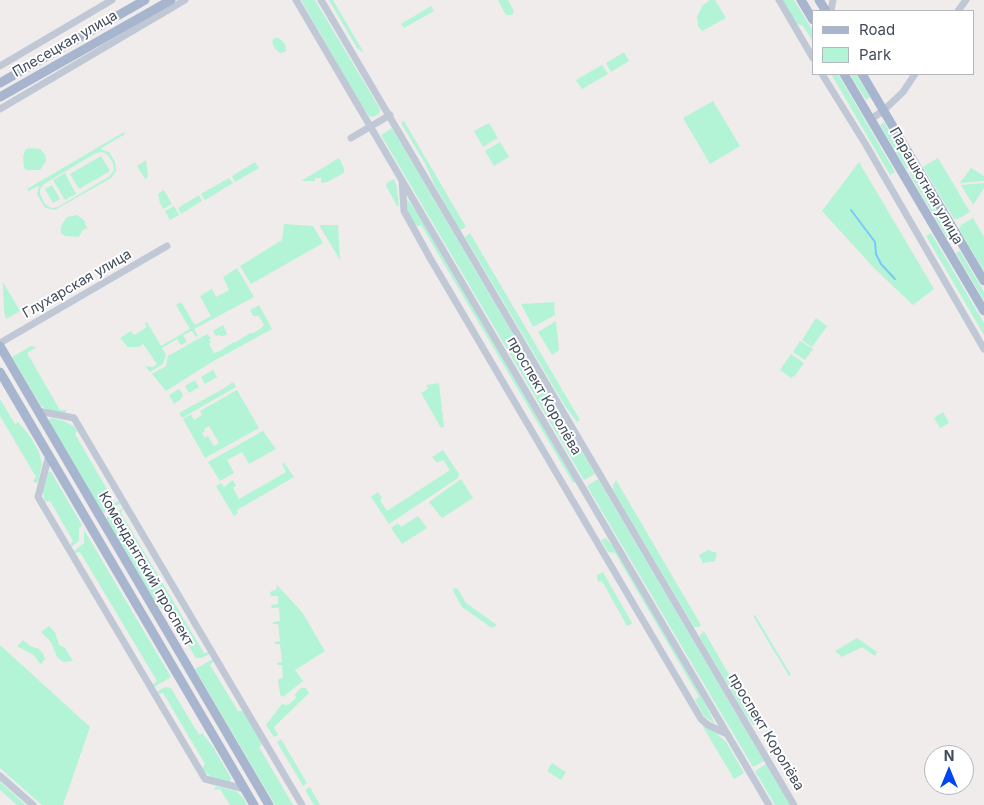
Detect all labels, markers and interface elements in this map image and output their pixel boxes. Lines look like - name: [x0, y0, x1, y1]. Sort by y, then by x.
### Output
- street label: Плесецкая улица: [10, 7, 120, 81]
- legend: [812, 10, 974, 75]
- text: Road: [859, 20, 895, 39]
- text: Park: [859, 45, 891, 64]
- street label: Парашютная улица: [886, 124, 966, 248]
- street label: Глухарская улица: [20, 246, 134, 322]
- street label: проспект Королёва: [503, 334, 585, 458]
- street label: Комендантский проспект: [95, 489, 197, 649]
- street label: проспект Королёва: [724, 670, 808, 794]
- north arrow: [924, 745, 974, 795]
- text: N: [944, 747, 954, 764]

